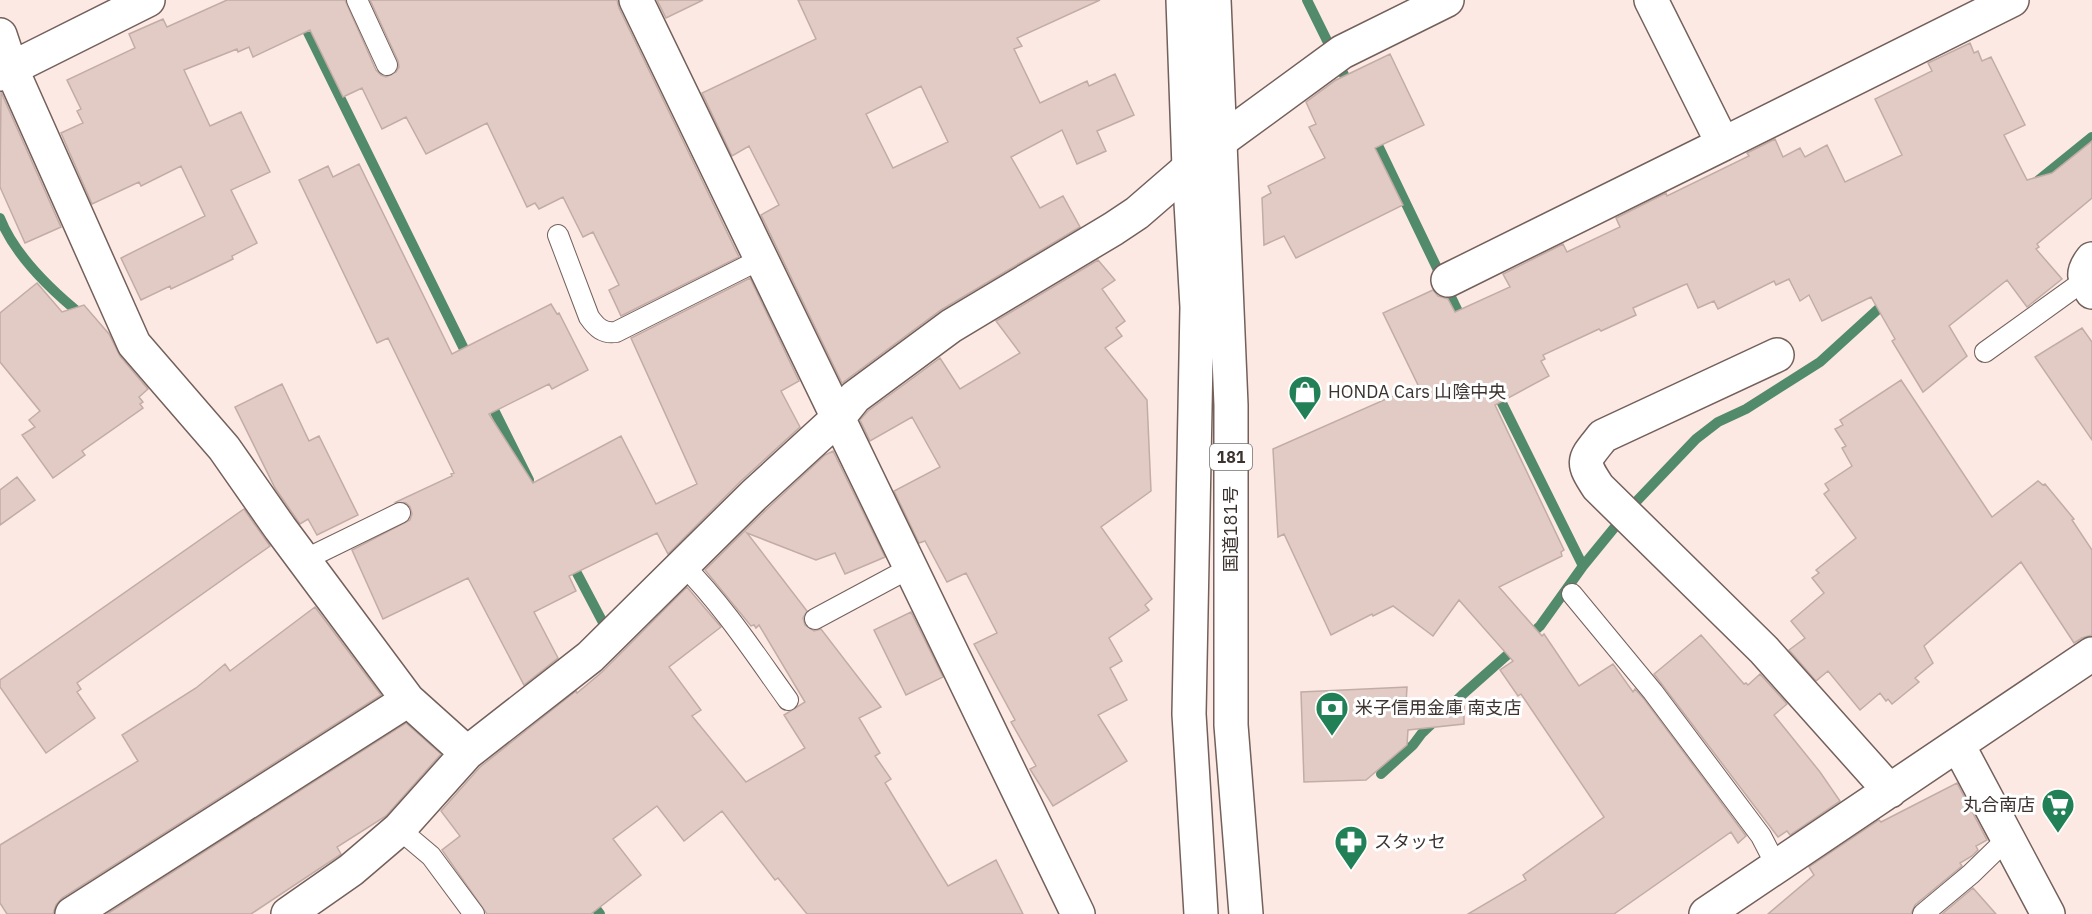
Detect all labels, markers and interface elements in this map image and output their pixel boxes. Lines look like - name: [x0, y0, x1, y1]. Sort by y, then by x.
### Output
- shop icon: HONDA Cars 山陰中央: [1287, 374, 1323, 421]
- place label: HONDA Cars 山陰中央: [1328, 380, 1506, 403]
- road number: 181: [1210, 444, 1252, 470]
- street label: 国道181号: [1219, 486, 1242, 572]
- bank icon: 米子信用金庫 南支店: [1314, 690, 1350, 737]
- place label: 米子信用金庫 南支店: [1355, 696, 1521, 719]
- supermarket icon: 丸合南店: [2040, 787, 2076, 834]
- place label: 丸合南店: [1963, 793, 2035, 816]
- pharmacy icon: スタッセ: [1333, 824, 1369, 871]
- place label: スタッセ: [1374, 830, 1446, 853]

